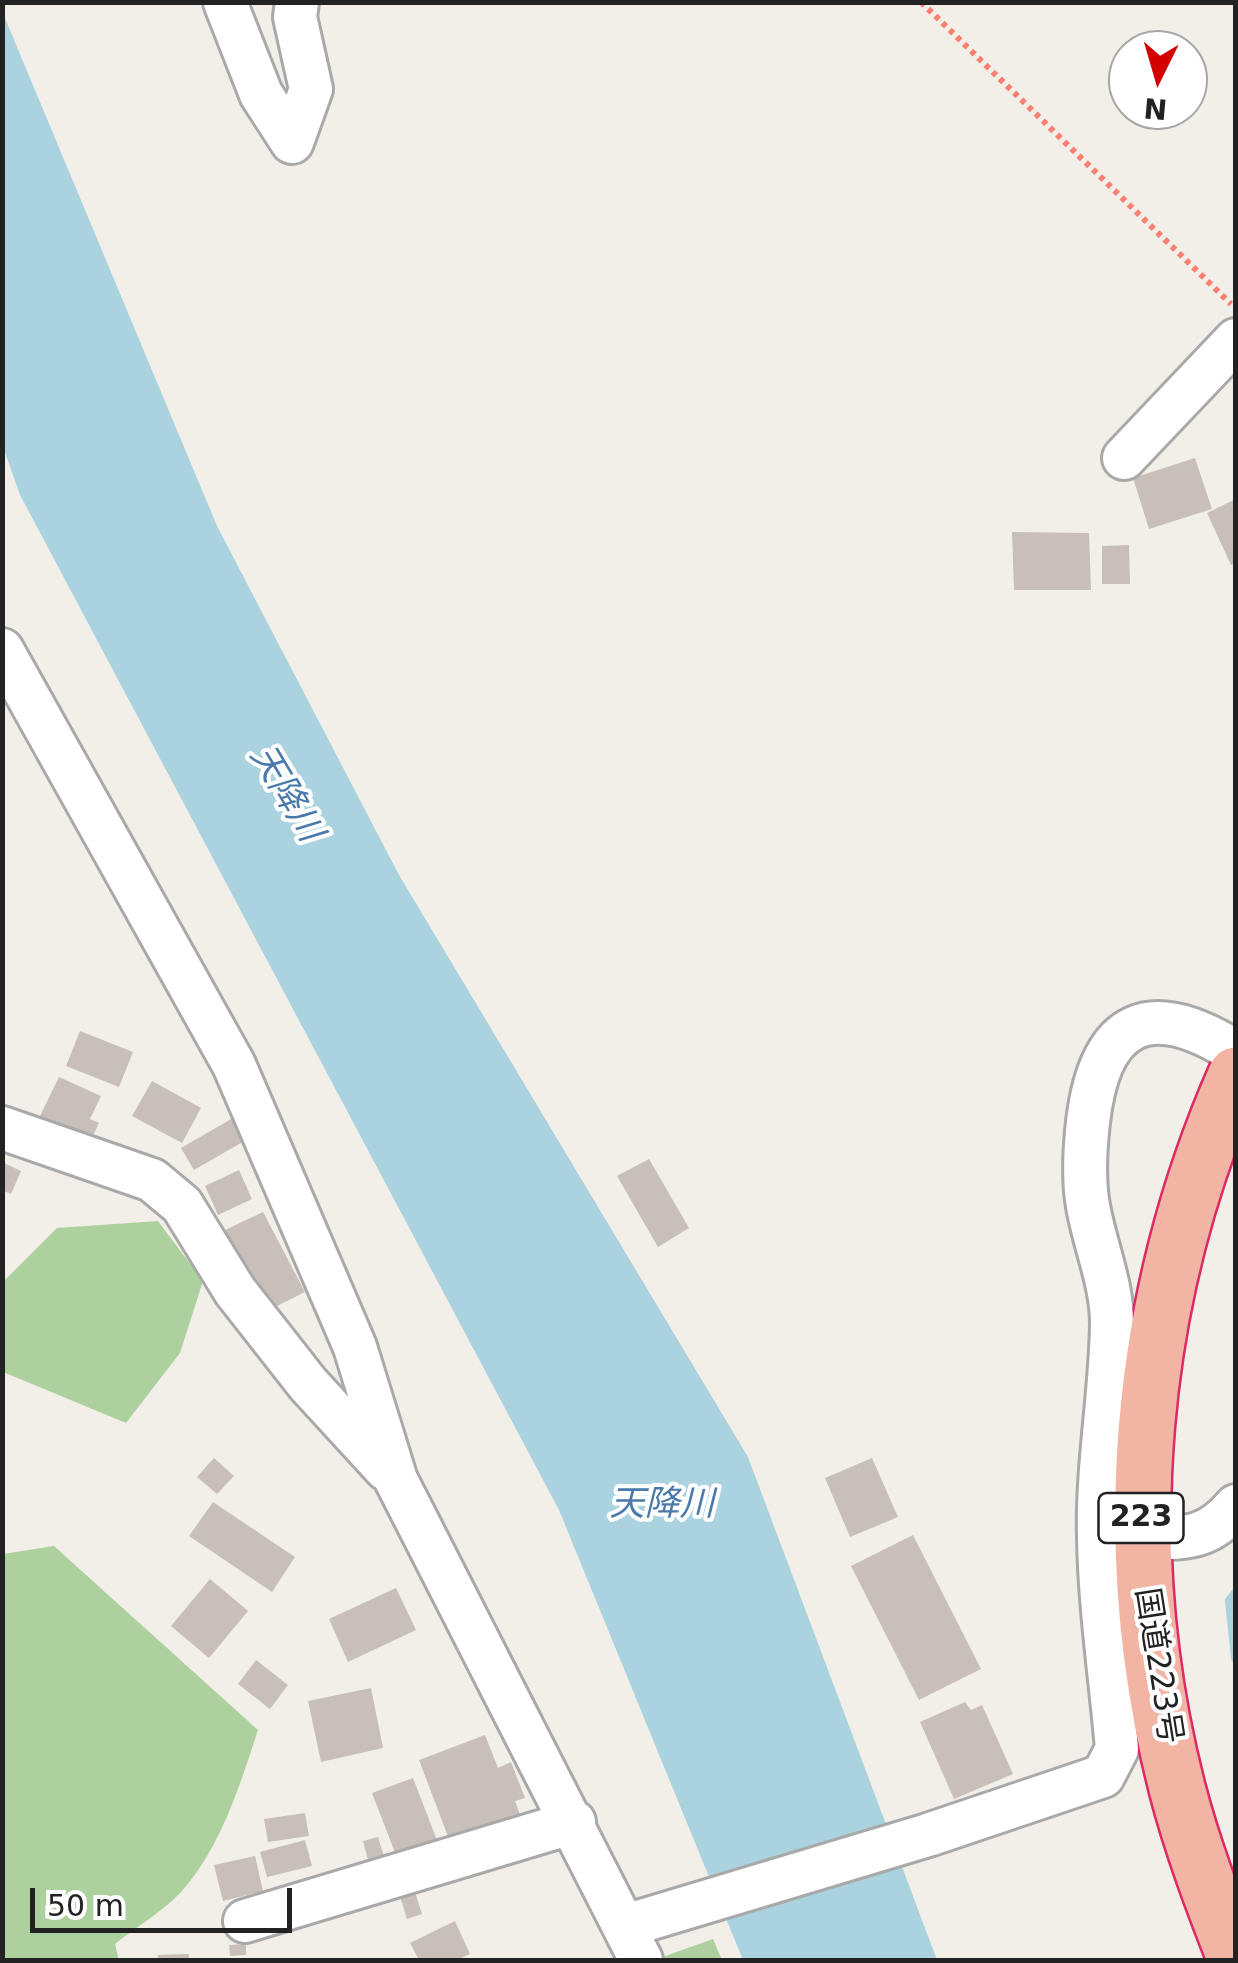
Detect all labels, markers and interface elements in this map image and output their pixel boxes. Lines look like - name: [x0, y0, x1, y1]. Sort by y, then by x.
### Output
- north arrow: [1108, 30, 1208, 130]
- text: N: [1142, 91, 1169, 126]
- water label: 天降川: [240, 738, 330, 850]
- water label: 天降川: [610, 1485, 714, 1527]
- road number: 223: [1098, 1493, 1184, 1543]
- street label: 国道223号: [1126, 1585, 1188, 1747]
- scale bar: [35, 1868, 298, 1930]
- text: 50 m: [47, 1888, 124, 1923]

